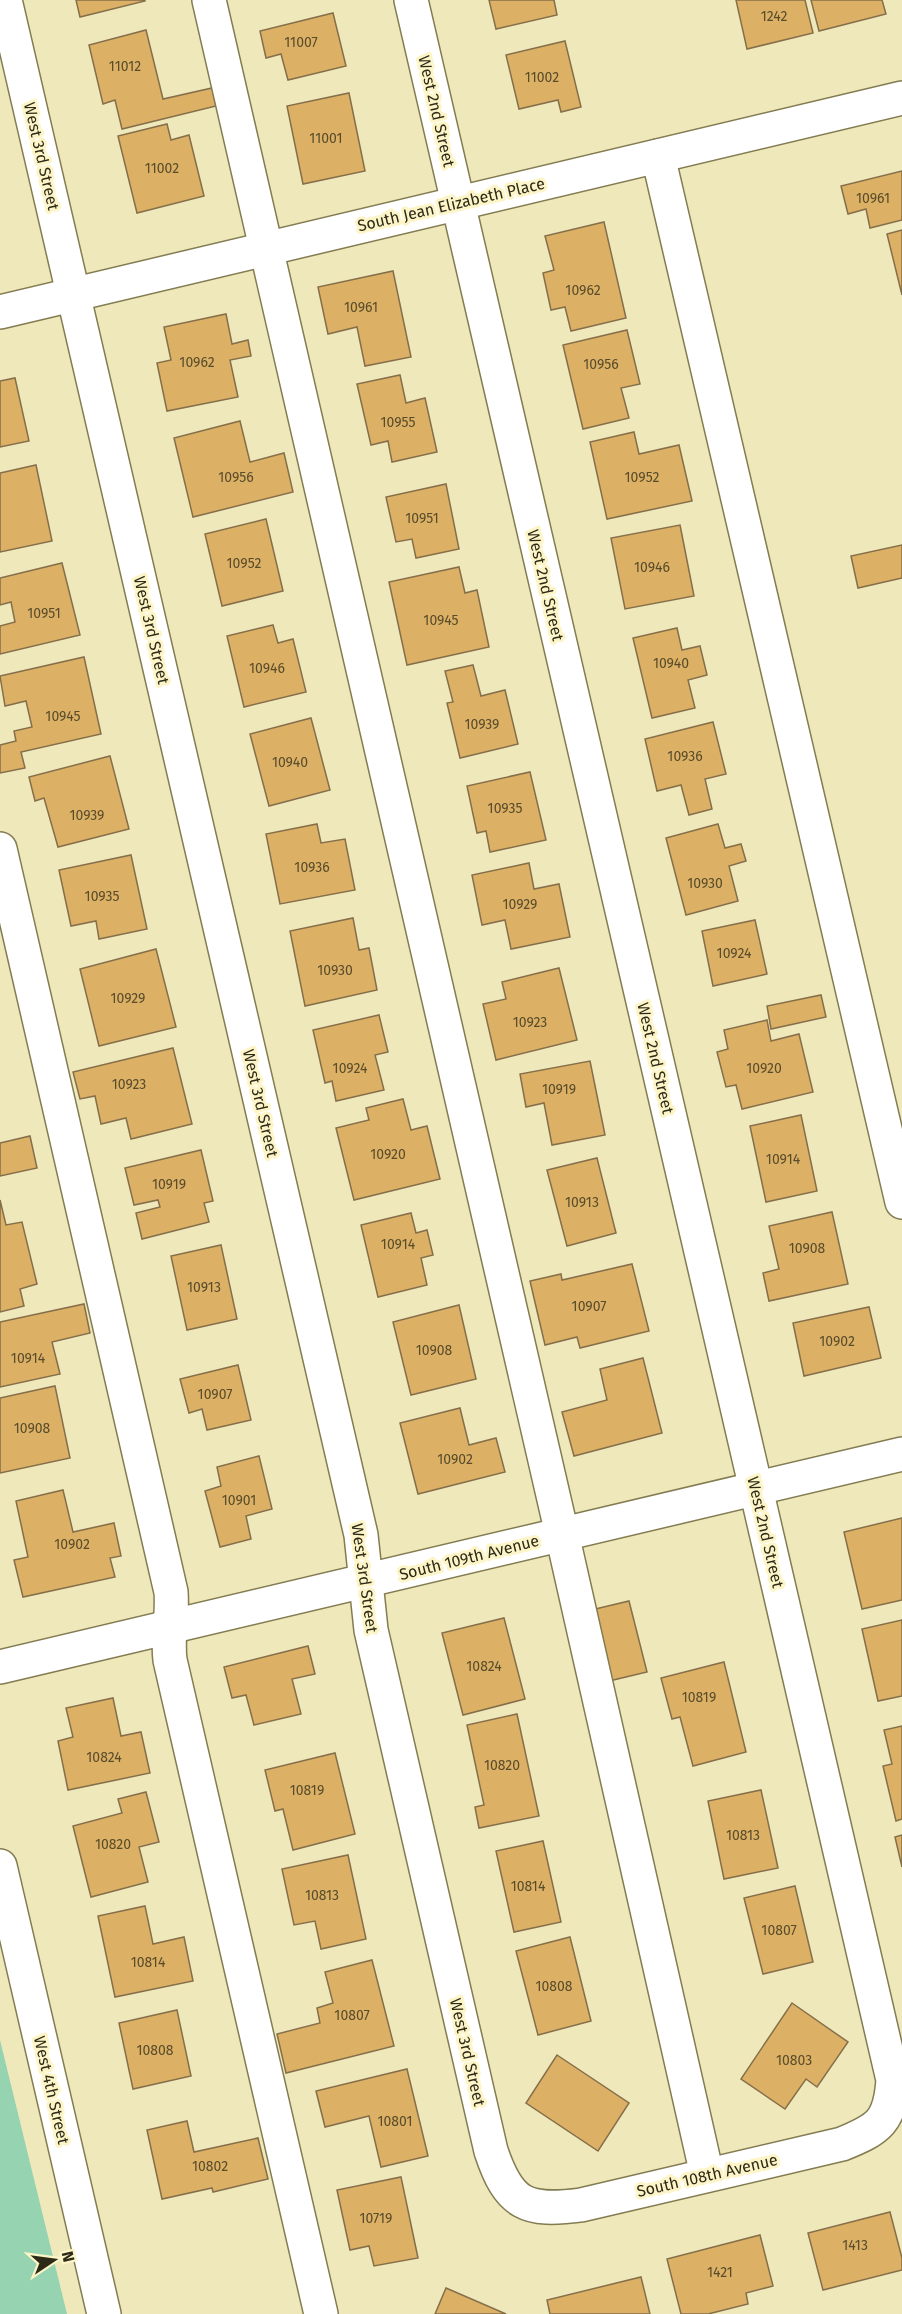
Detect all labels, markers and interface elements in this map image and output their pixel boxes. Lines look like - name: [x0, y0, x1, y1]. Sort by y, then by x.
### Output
- house number: 1242: [761, 8, 787, 25]
- house number: 11007: [284, 34, 318, 51]
- street label: West 2nd Street: [414, 54, 459, 169]
- house number: 11012: [109, 58, 141, 75]
- house number: 11002: [525, 69, 559, 86]
- street label: West 3rd Street: [20, 100, 63, 212]
- house number: 11001: [309, 130, 343, 147]
- house number: 11002: [145, 160, 179, 177]
- street label: South Jean Elizabeth Place: [356, 174, 547, 235]
- house number: 10961: [856, 190, 890, 207]
- house number: 10962: [565, 282, 601, 299]
- house number: 10961: [344, 299, 378, 316]
- house number: 10962: [179, 354, 215, 371]
- house number: 10956: [583, 356, 619, 373]
- house number: 10955: [380, 414, 416, 431]
- house number: 10956: [218, 469, 254, 486]
- house number: 10952: [625, 469, 659, 486]
- house number: 10951: [405, 510, 439, 527]
- street label: West 2nd Street: [523, 528, 568, 643]
- house number: 10952: [227, 555, 261, 572]
- house number: 10946: [634, 559, 670, 576]
- street label: West 3rd Street: [130, 574, 173, 686]
- house number: 10951: [27, 605, 61, 622]
- house number: 10945: [423, 612, 459, 629]
- house number: 10940: [653, 655, 689, 672]
- house number: 10946: [249, 660, 285, 677]
- house number: 10945: [45, 708, 81, 725]
- house number: 10939: [465, 716, 499, 733]
- house number: 10936: [667, 748, 703, 765]
- house number: 10940: [272, 754, 308, 771]
- house number: 10935: [488, 800, 522, 817]
- house number: 10939: [70, 807, 104, 824]
- house number: 10936: [294, 859, 330, 876]
- house number: 10930: [687, 875, 723, 892]
- house number: 10935: [85, 888, 119, 905]
- house number: 10929: [503, 896, 537, 913]
- house number: 10924: [717, 945, 752, 962]
- house number: 10930: [317, 962, 353, 979]
- house number: 10929: [111, 990, 145, 1007]
- street label: West 2nd Street: [633, 1001, 678, 1116]
- house number: 10923: [513, 1014, 547, 1031]
- street label: West 3rd Street: [239, 1047, 282, 1159]
- house number: 10924: [333, 1060, 368, 1077]
- house number: 10920: [746, 1060, 782, 1077]
- house number: 10923: [112, 1076, 146, 1093]
- house number: 10919: [542, 1081, 576, 1098]
- house number: 10920: [370, 1146, 406, 1163]
- house number: 10914: [766, 1151, 801, 1168]
- house number: 10919: [152, 1176, 186, 1193]
- house number: 10913: [565, 1194, 599, 1211]
- house number: 10914: [381, 1236, 416, 1253]
- house number: 10908: [789, 1240, 826, 1257]
- house number: 10913: [187, 1279, 221, 1296]
- house number: 10907: [572, 1298, 606, 1315]
- house number: 10902: [819, 1333, 855, 1350]
- house number: 10908: [416, 1342, 453, 1359]
- house number: 10914: [11, 1350, 46, 1367]
- house number: 10907: [198, 1386, 232, 1403]
- house number: 10908: [14, 1420, 51, 1437]
- house number: 10902: [437, 1451, 473, 1468]
- street label: West 2nd Street: [743, 1475, 788, 1590]
- house number: 10901: [222, 1492, 256, 1509]
- street label: West 3rd Street: [347, 1522, 382, 1634]
- street label: South 109th Avenue: [397, 1531, 541, 1584]
- house number: 10902: [54, 1536, 90, 1553]
- house number: 10824: [466, 1658, 502, 1675]
- house number: 10819: [682, 1689, 716, 1706]
- house number: 10824: [86, 1749, 122, 1766]
- house number: 10820: [484, 1757, 520, 1774]
- house number: 10819: [290, 1782, 324, 1799]
- house number: 10813: [726, 1827, 760, 1844]
- house number: 10820: [95, 1836, 131, 1853]
- house number: 10814: [511, 1878, 546, 1895]
- house number: 10813: [305, 1887, 339, 1904]
- house number: 10807: [761, 1922, 797, 1939]
- house number: 10814: [131, 1954, 166, 1971]
- house number: 10808: [535, 1978, 573, 1995]
- street label: West 3rd Street: [446, 1996, 489, 2108]
- house number: 10807: [334, 2007, 370, 2024]
- street label: West 4th Street: [30, 2034, 73, 2146]
- house number: 10808: [136, 2042, 174, 2059]
- house number: 10803: [776, 2052, 812, 2069]
- house number: 10801: [377, 2113, 413, 2130]
- street label: South 108th Avenue: [635, 2150, 779, 2201]
- house number: 10802: [192, 2158, 228, 2175]
- house number: 10719: [360, 2210, 392, 2227]
- north arrow: [24, 2230, 84, 2290]
- house number: 1413: [842, 2237, 868, 2254]
- text: N: [58, 2249, 79, 2264]
- house number: 1421: [707, 2264, 733, 2281]

